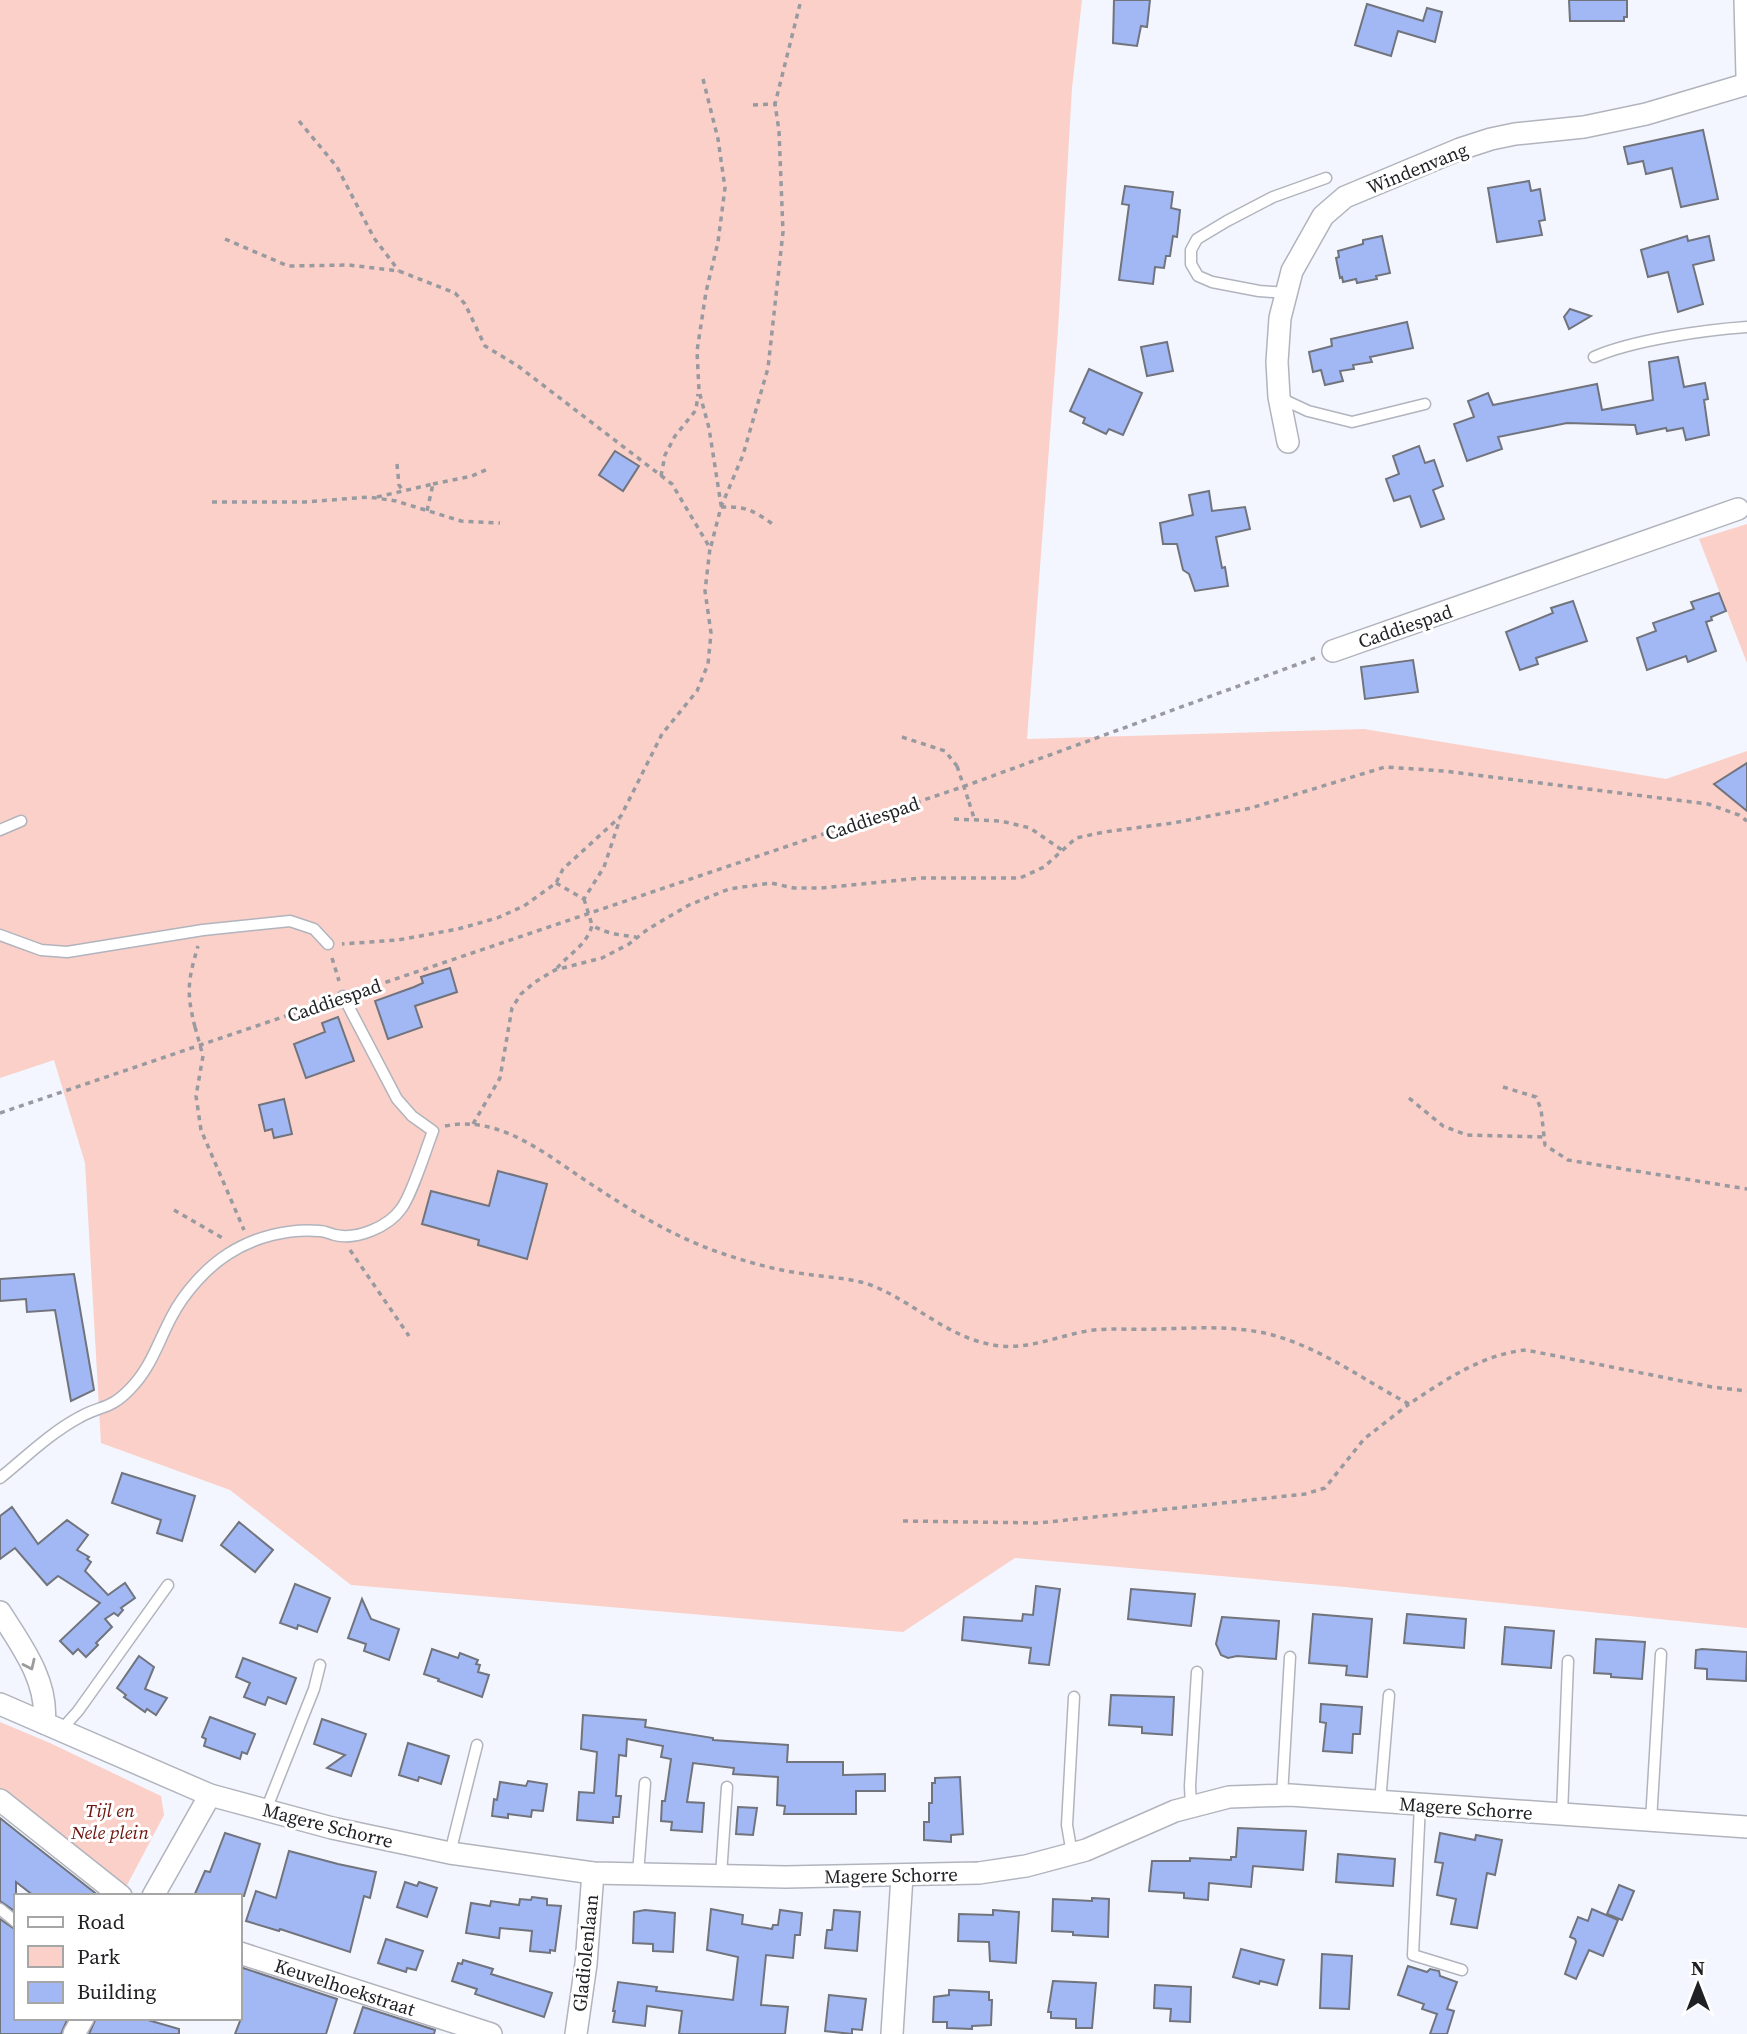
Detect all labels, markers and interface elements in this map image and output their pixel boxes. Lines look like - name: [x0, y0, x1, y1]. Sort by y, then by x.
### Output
- street label: Windenvang: [1363, 136, 1471, 200]
- street label: Caddiespad: [1354, 598, 1456, 654]
- street label: Caddiespad: [821, 790, 923, 846]
- street label: Caddiespad: [283, 972, 385, 1028]
- one-way arrow: [22, 1658, 36, 1670]
- street label: Magere Schorre: [1398, 1790, 1534, 1826]
- street label: Magere Schorre: [260, 1796, 396, 1854]
- park label: Tijl en Nele plein: [70, 1797, 149, 1845]
- street label: Magere Schorre: [824, 1861, 958, 1889]
- street label: Gladiolenlaan: [566, 1893, 604, 2013]
- legend: [14, 1894, 242, 2020]
- text: Road: [77, 1907, 125, 1936]
- text: Park: [77, 1942, 121, 1971]
- north arrow: [1663, 1950, 1733, 2020]
- street label: Keuvelhoekstraat: [271, 1952, 419, 2022]
- text: N: [1691, 1955, 1705, 1981]
- text: Building: [77, 1977, 156, 2006]

